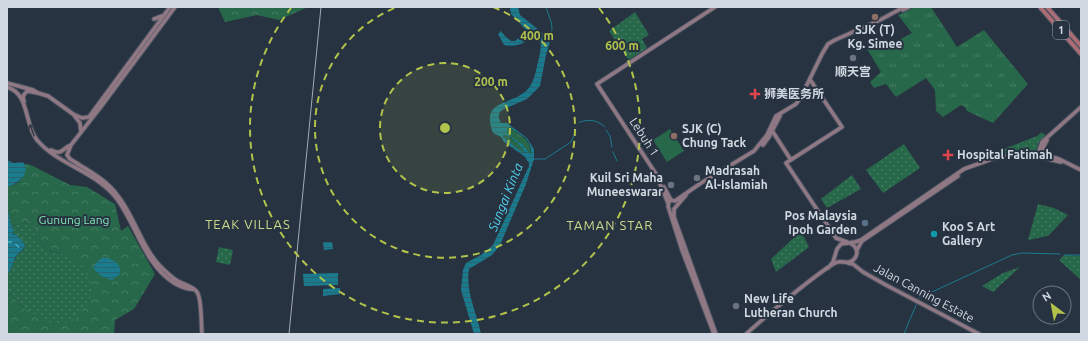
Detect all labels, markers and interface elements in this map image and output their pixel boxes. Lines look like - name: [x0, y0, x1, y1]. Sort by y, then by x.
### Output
- marker: SJK (T) Kg. Simee: [870, 12, 880, 22]
- road number: 1: [1053, 21, 1069, 39]
- place label: SJK (T) Kg. Simee: [848, 23, 902, 50]
- text: 400 m: [520, 29, 554, 42]
- text: 600 m: [605, 39, 639, 52]
- marker: 顺天宫: [848, 53, 858, 63]
- place label: 顺天宫: [835, 65, 871, 78]
- text: 200 m: [474, 75, 508, 88]
- place label: 狮美医务所: [764, 87, 824, 100]
- marker: 狮美医务所: [749, 88, 761, 100]
- street label: Lebuh 1: [627, 115, 662, 158]
- centre of rings: [438, 121, 452, 135]
- place label: SJK (C) Chung Tack: [682, 122, 746, 149]
- one-way arrow: [28, 123, 35, 136]
- marker: SJK (C) Chung Tack: [669, 131, 679, 141]
- place label: Hospital Fatimah: [957, 148, 1052, 161]
- marker: Hospital Fatimah: [942, 149, 954, 161]
- water label: Sungai Kinta: [485, 161, 525, 234]
- place label: Madrasah Al-Islamiah: [705, 164, 768, 191]
- place label: Kuil Sri Maha Muneeswarar: [587, 171, 663, 198]
- marker: Madrasah Al-Islamiah: [692, 173, 702, 183]
- marker: Kuil Sri Maha Muneeswarar: [666, 180, 676, 190]
- place label: Pos Malaysia Ipoh Garden: [785, 209, 857, 236]
- park label: Gunung Lang: [38, 213, 110, 226]
- district label: TEAK VILLAS: [205, 217, 291, 231]
- district label: TAMAN STAR: [567, 218, 653, 232]
- marker: Pos Malaysia Ipoh Garden: [860, 218, 870, 228]
- place label: Koo S Art Gallery: [942, 220, 995, 247]
- marker: Koo S Art Gallery: [929, 229, 939, 239]
- street label: Jalan Canning Estate: [872, 261, 977, 325]
- north arrow: [1032, 285, 1072, 325]
- text: N: [1040, 289, 1053, 304]
- place label: New Life Lutheran Church: [744, 292, 837, 319]
- marker: New Life Lutheran Church: [731, 301, 741, 311]

